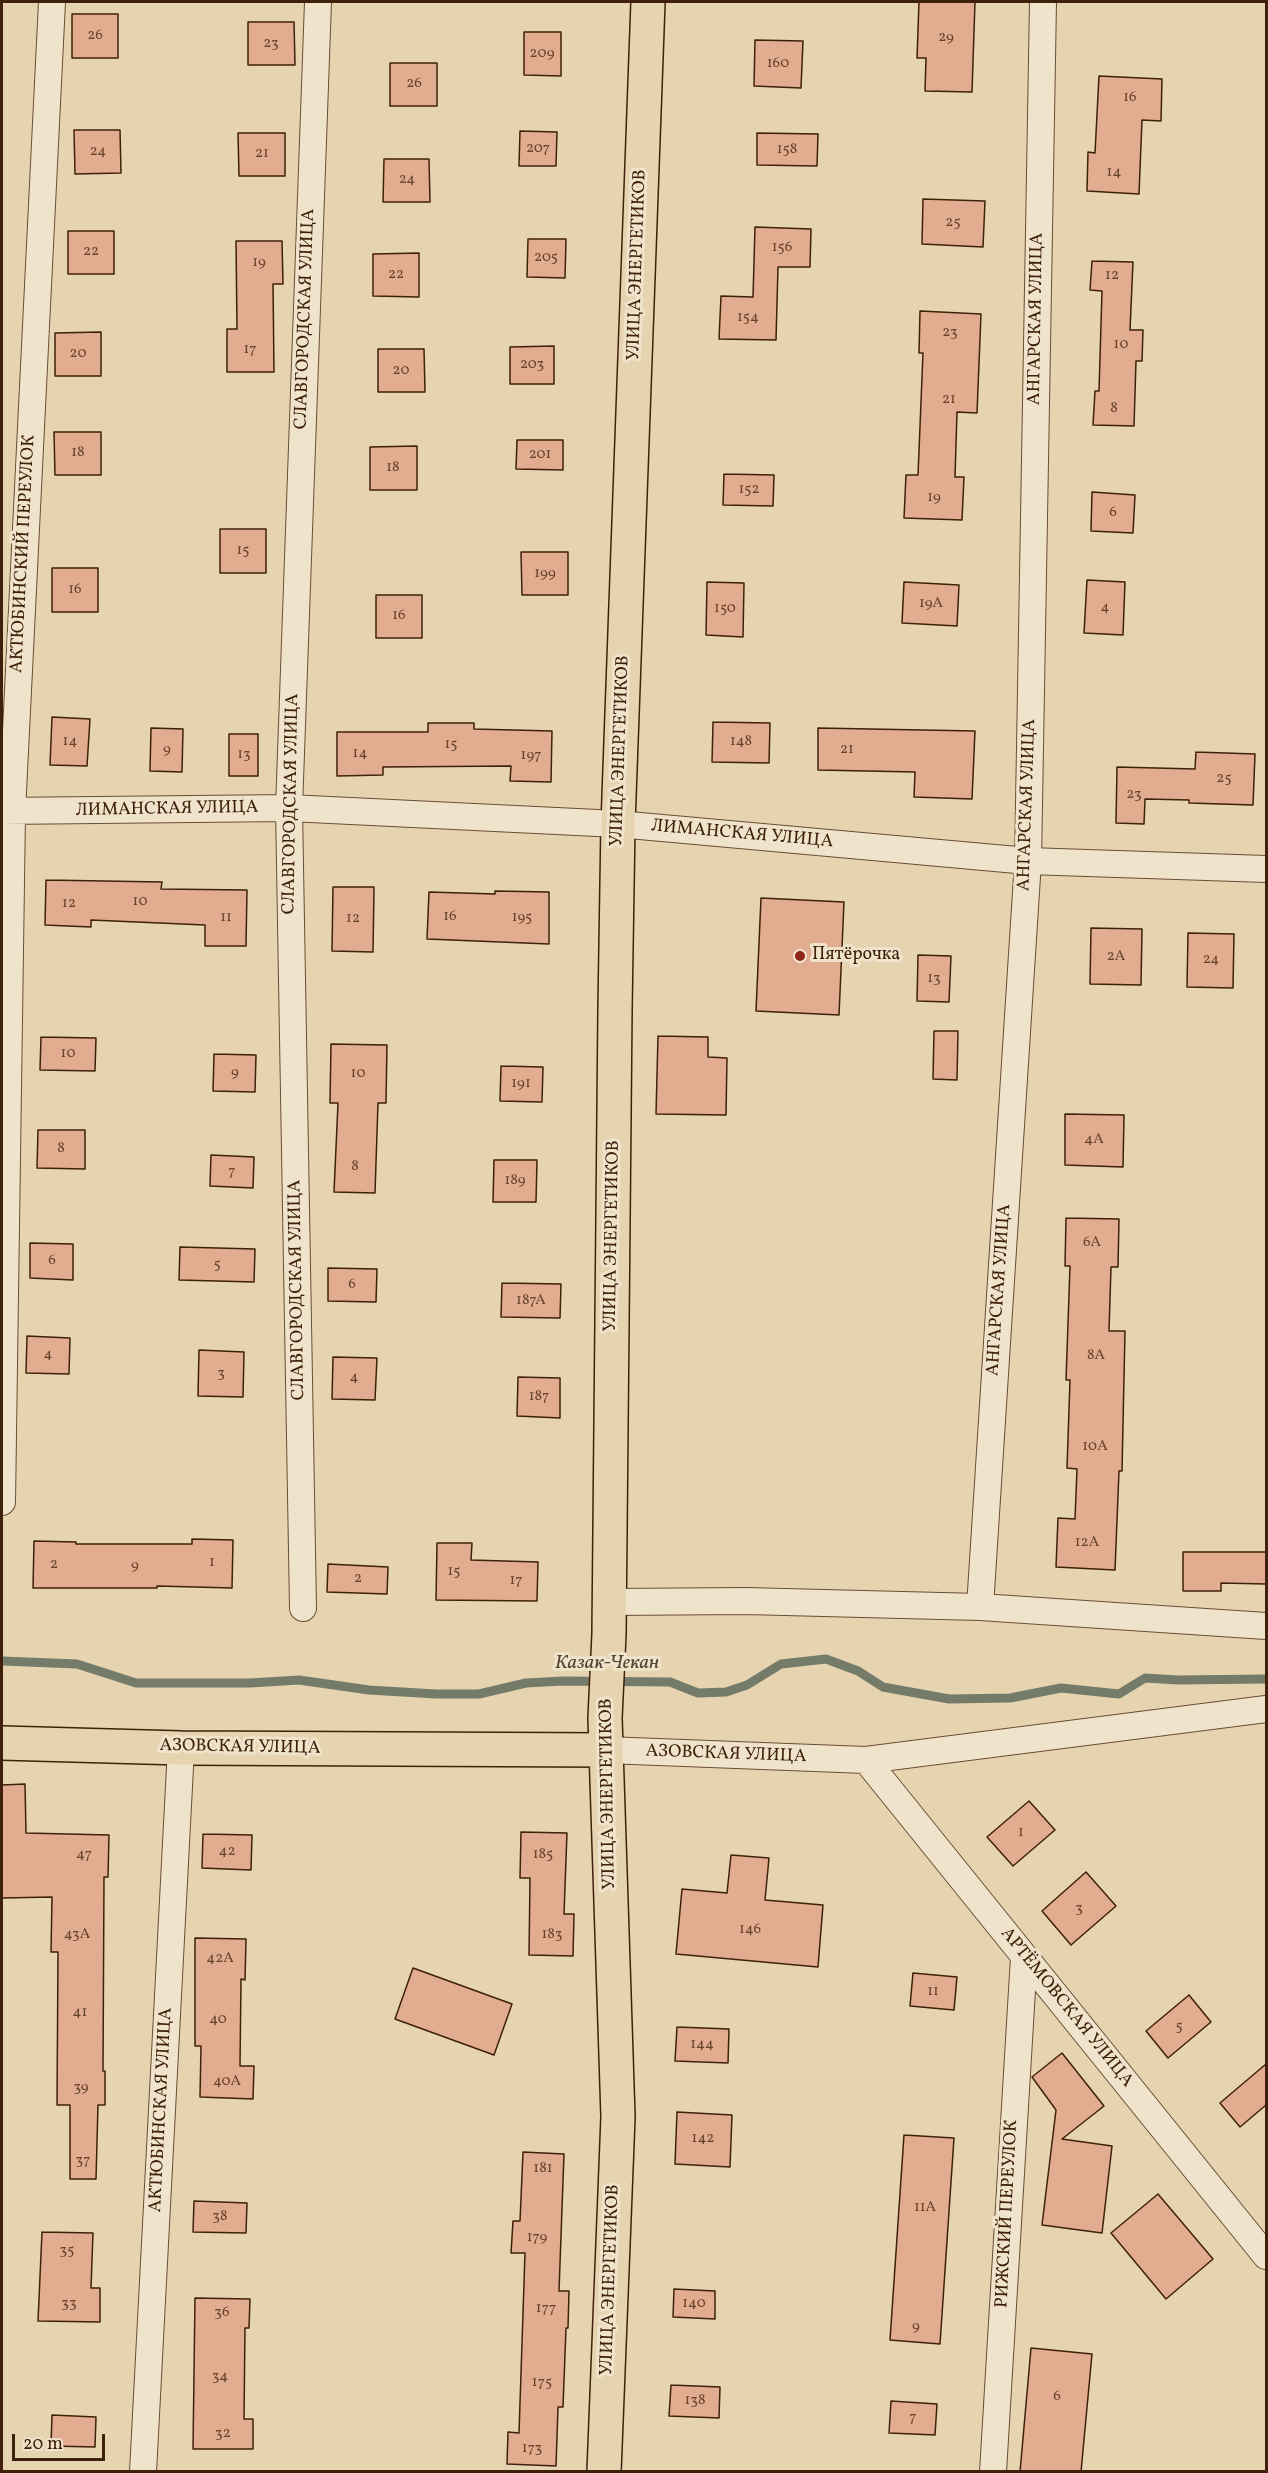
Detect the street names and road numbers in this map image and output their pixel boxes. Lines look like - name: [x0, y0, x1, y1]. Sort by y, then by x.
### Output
- street label: УЛИЦА ЭНЕРГЕТИКОВ: [624, 169, 652, 361]
- street label: СЛАВГОРОДСКАЯ УЛИЦА: [291, 208, 321, 430]
- street label: АНГАРСКАЯ УЛИЦА: [1025, 233, 1049, 405]
- street label: АКТЮБИНСКИЙ ПЕРЕУЛОК: [7, 434, 41, 674]
- street label: УЛИЦА ЭНЕРГЕТИКОВ: [607, 655, 635, 847]
- street label: СЛАВГОРОДСКАЯ УЛИЦА: [279, 693, 305, 915]
- street label: АНГАРСКАЯ УЛИЦА: [1014, 719, 1042, 891]
- street label: ЛИМАНСКАЯ УЛИЦА: [75, 798, 259, 822]
- street label: ЛИМАНСКАЯ УЛИЦА: [650, 816, 834, 854]
- street label: УЛИЦА ЭНЕРГЕТИКОВ: [601, 1140, 625, 1332]
- street label: СЛАВГОРОДСКАЯ УЛИЦА: [285, 1179, 311, 1401]
- street label: АНГАРСКАЯ УЛИЦА: [983, 1203, 1017, 1377]
- street label: УЛИЦА ЭНЕРГЕТИКОВ: [597, 1698, 621, 1890]
- street label: АЗОВСКАЯ УЛИЦА: [159, 1736, 321, 1760]
- street label: АЗОВСКАЯ УЛИЦА: [645, 1741, 807, 1769]
- street label: АРТЁМОВСКАЯ УЛИЦА: [995, 1924, 1137, 2092]
- street label: АКТЮБИНСКАЯ УЛИЦА: [146, 2007, 178, 2213]
- street label: РИЖСКИЙ ПЕРЕУЛОК: [992, 2119, 1024, 2309]
- street label: УЛИЦА ЭНЕРГЕТИКОВ: [597, 2184, 625, 2376]

